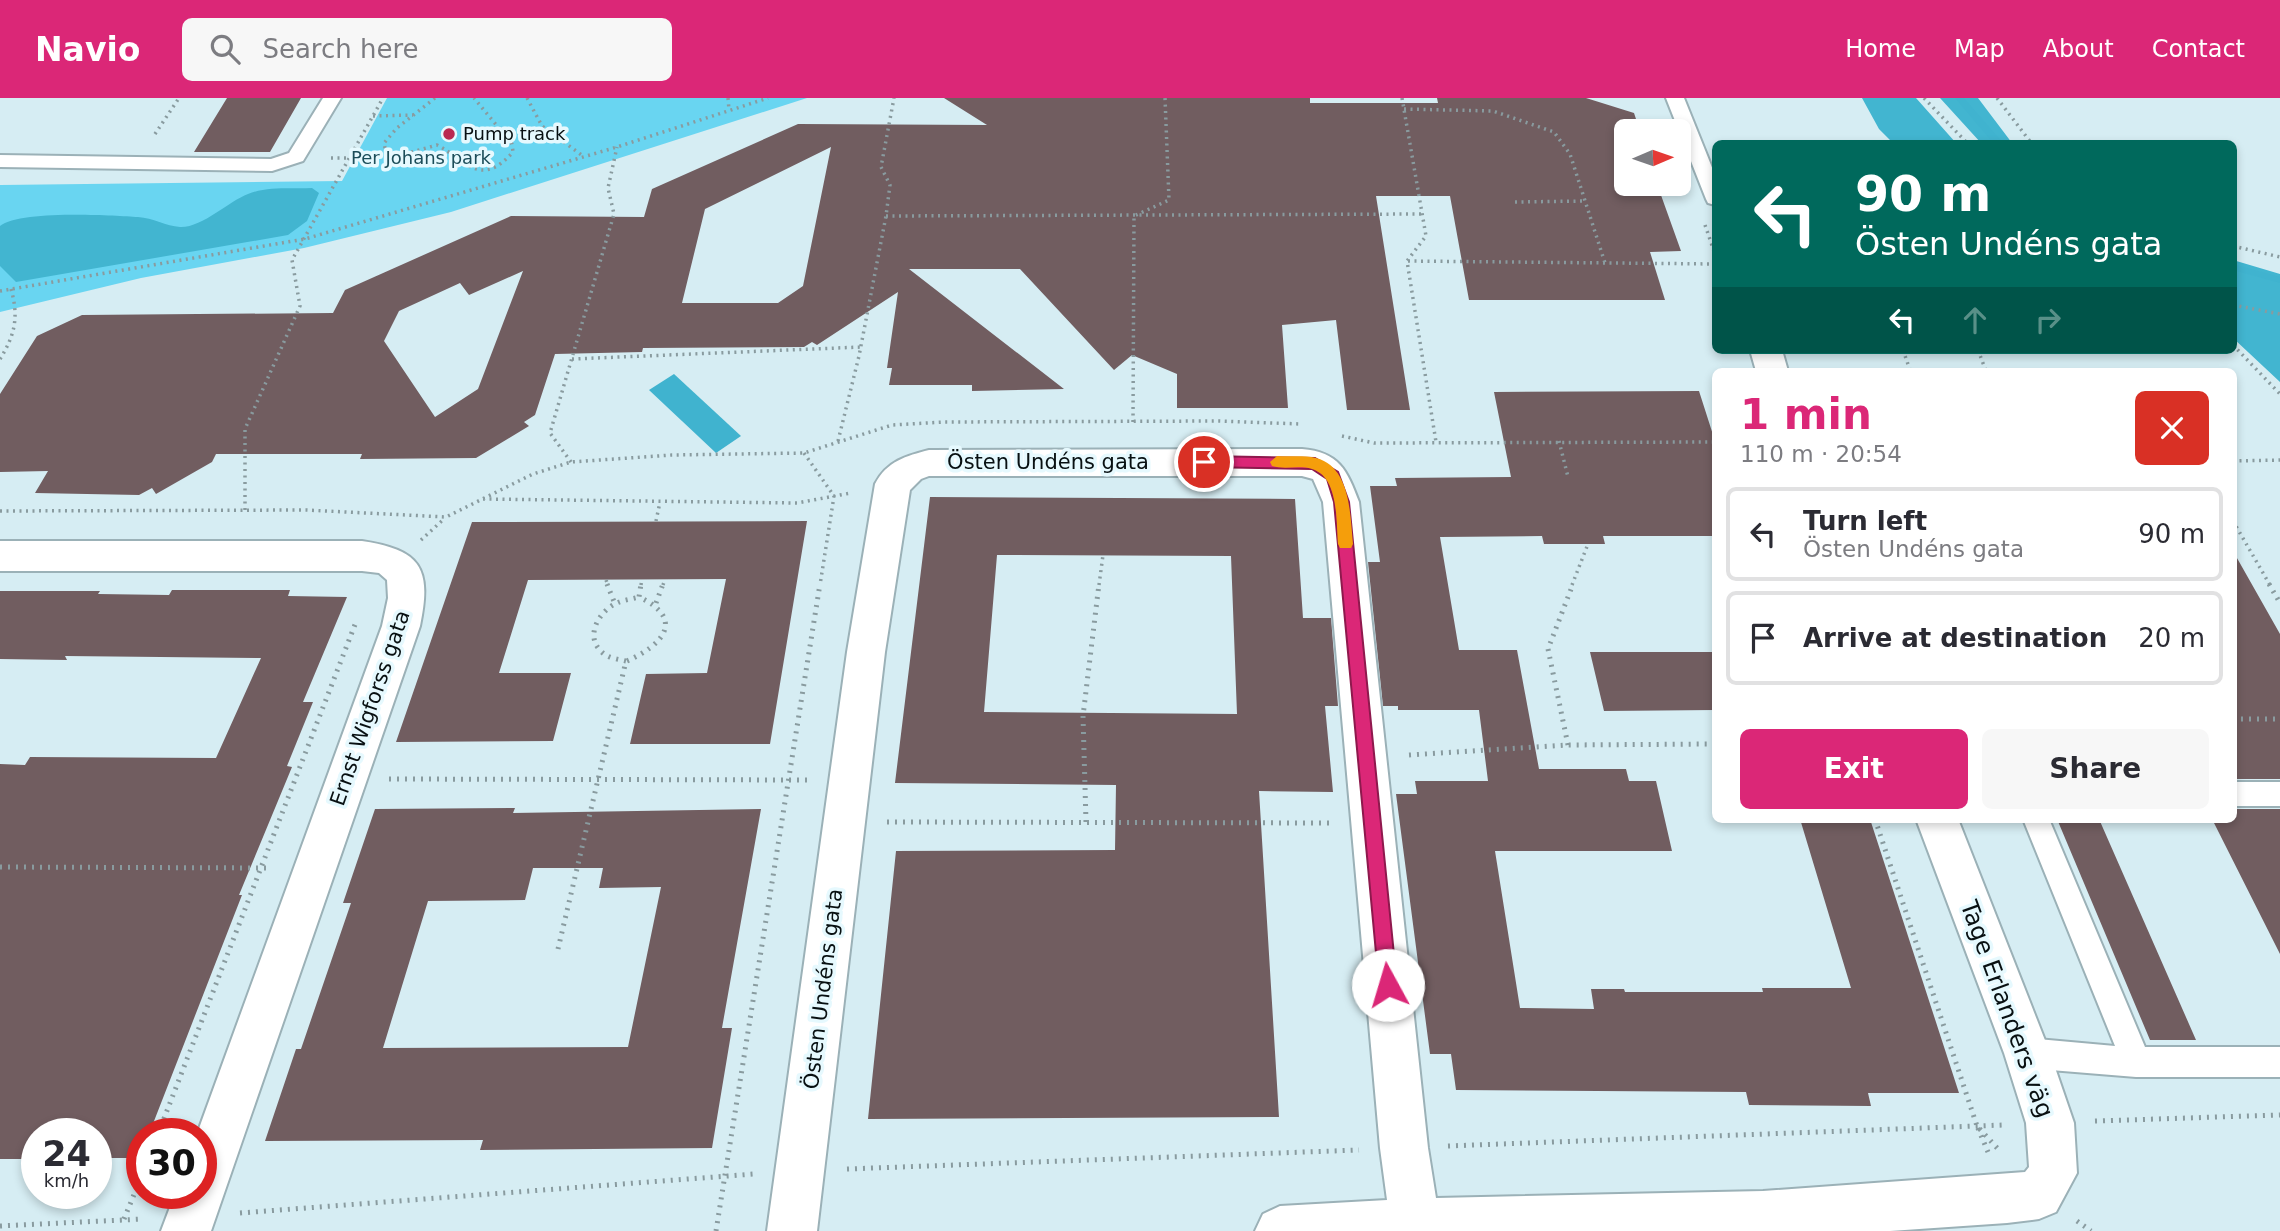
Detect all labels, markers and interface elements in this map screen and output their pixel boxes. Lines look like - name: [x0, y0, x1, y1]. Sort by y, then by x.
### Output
- search box: [182, 18, 672, 81]
- text: Navio: [35, 30, 140, 69]
- icon: search: [206, 30, 244, 68]
- text: Search here: [262, 34, 419, 64]
- text: Home: [1845, 35, 1916, 63]
- text: Map: [1954, 35, 2005, 63]
- text: About: [2043, 35, 2114, 63]
- text: Contact: [2152, 35, 2245, 63]
- north arrow: [1614, 119, 1690, 196]
- map controls: [1614, 119, 1691, 196]
- place label: Pump track: [463, 123, 566, 144]
- marker: Pump track: [441, 126, 457, 142]
- park label: Per Johans park: [351, 147, 492, 168]
- text: 90 m: [1855, 166, 1991, 223]
- icon: left: [1740, 168, 1831, 259]
- text: Östen Undéns gata: [1855, 225, 2162, 263]
- icon: left: [1883, 301, 1921, 339]
- icon: ahead: [1956, 301, 1994, 339]
- icon: right: [2029, 301, 2067, 339]
- text: 1 min: [1740, 390, 1872, 439]
- button: close: [2135, 391, 2209, 465]
- pin: [1174, 432, 1234, 492]
- text: 110 m · 20:54: [1740, 441, 1902, 467]
- icon: arrive: [1185, 443, 1223, 481]
- street label: Östen Undéns gata: [947, 449, 1149, 474]
- text: Turn left: [1803, 506, 1927, 536]
- icon: left: [1744, 515, 1782, 553]
- text: 90 m: [2138, 519, 2205, 549]
- text: Östen Undéns gata: [1803, 536, 2024, 562]
- street label: Ernst Wigforss gata: [325, 607, 415, 809]
- icon: arrive: [1744, 619, 1782, 657]
- text: Arrive at destination: [1803, 623, 2107, 653]
- text: 20 m: [2138, 623, 2205, 653]
- button: Exit: [1740, 729, 1968, 809]
- button: Share: [1982, 729, 2209, 809]
- street label: Östen Undéns gata: [798, 887, 847, 1091]
- street label: Tage Erlanders väg: [1954, 896, 2059, 1121]
- position arrow: [1351, 948, 1425, 1022]
- speed limit sign: 30: [126, 1118, 217, 1209]
- text: 24: [42, 1134, 91, 1174]
- text: km/h: [44, 1170, 89, 1191]

